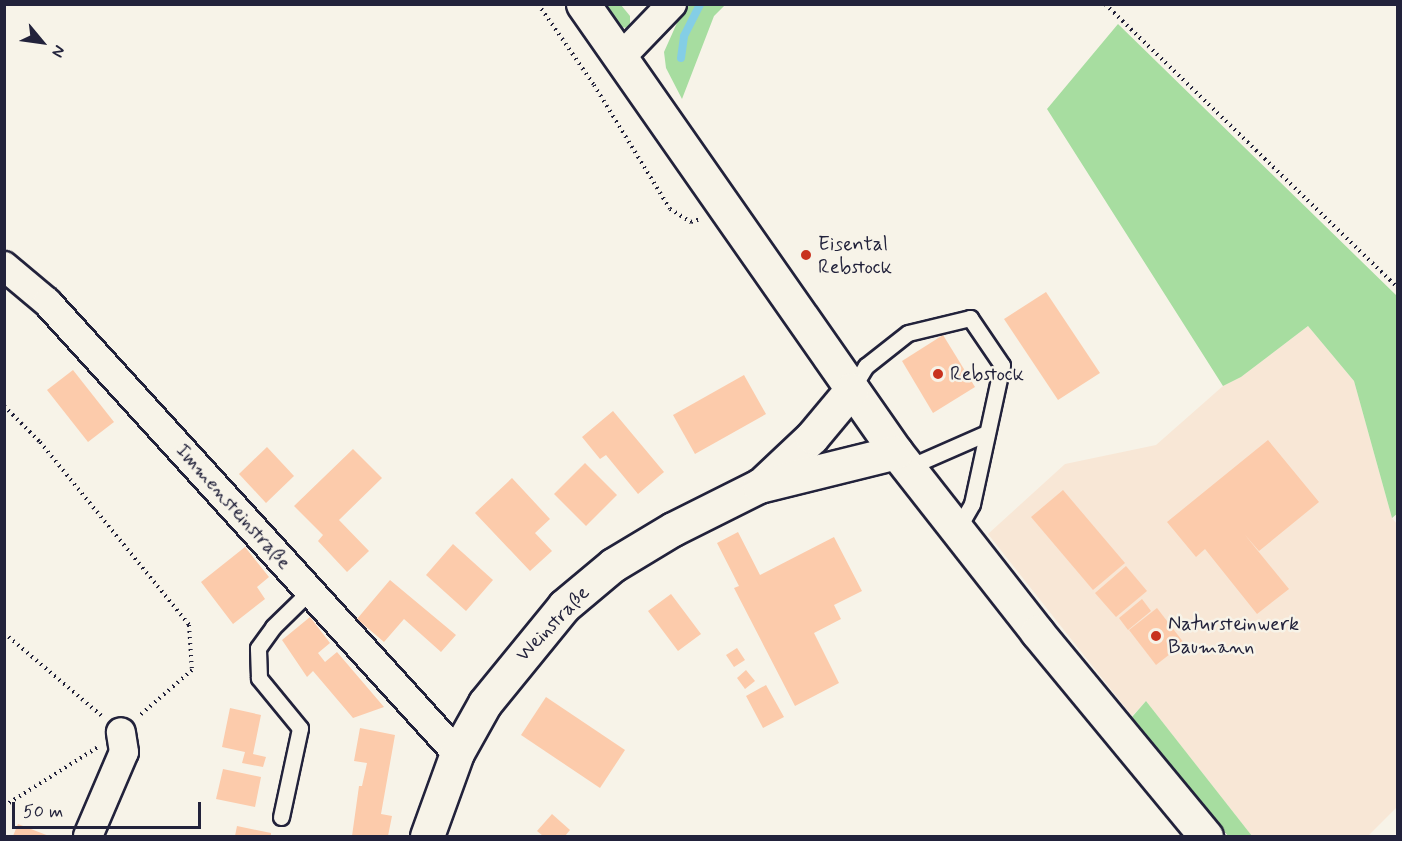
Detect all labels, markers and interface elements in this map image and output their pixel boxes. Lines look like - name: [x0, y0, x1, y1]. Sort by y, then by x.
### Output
- north arrow: [12, 12, 72, 72]
- text: N: [46, 41, 70, 61]
- place label: Eisental Rebstock: [818, 232, 892, 279]
- marker: Eisental Rebstock: [799, 248, 813, 262]
- place label: Rebstock: [950, 362, 1024, 386]
- marker: Rebstock: [931, 367, 945, 381]
- street label: Immensteinstraße: [170, 439, 296, 575]
- street label: Weinstraße: [511, 581, 595, 667]
- place label: Natursteinwerk Baumann: [1168, 612, 1299, 659]
- marker: Natursteinwerk Baumann: [1149, 629, 1163, 643]
- scale bar: [15, 790, 204, 828]
- text: 50 m: [23, 800, 63, 824]

